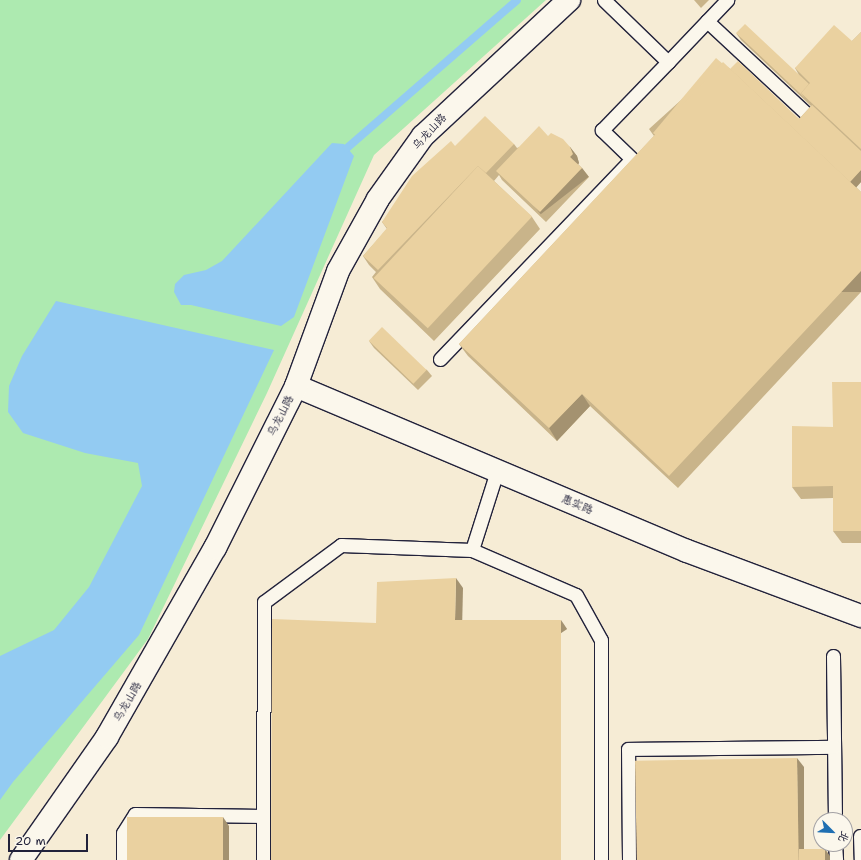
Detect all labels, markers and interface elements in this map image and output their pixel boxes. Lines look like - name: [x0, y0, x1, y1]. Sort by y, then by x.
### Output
- street label: 乌龙山路: [410, 111, 450, 153]
- street label: 乌龙山路: [265, 393, 297, 439]
- street label: 惠实路: [559, 492, 595, 518]
- street label: 乌龙山路: [111, 680, 145, 724]
- north arrow: [813, 812, 853, 852]
- scale bar: [10, 826, 90, 852]
- text: 北: [834, 829, 853, 845]
- text: 20 m: [15, 833, 46, 849]

